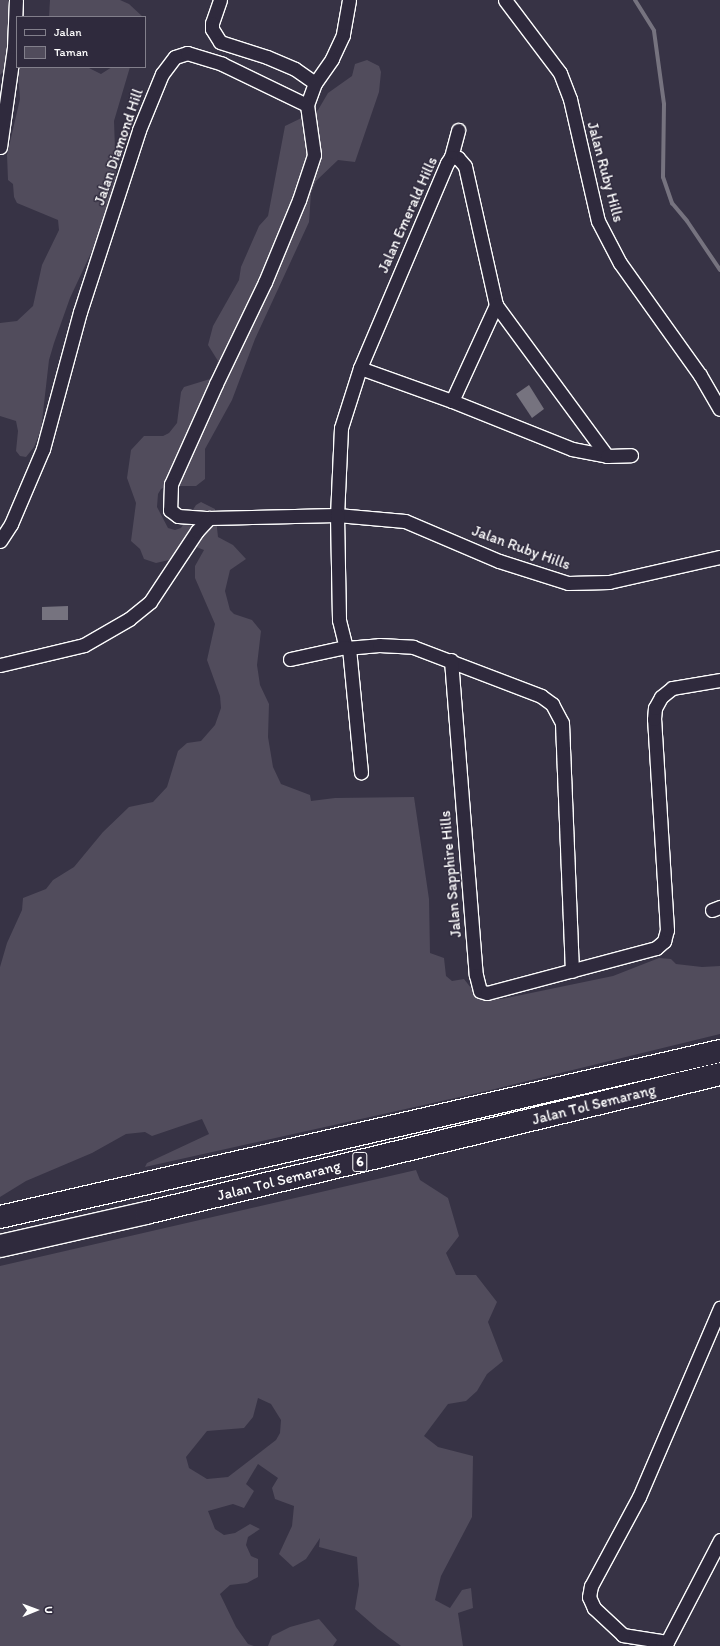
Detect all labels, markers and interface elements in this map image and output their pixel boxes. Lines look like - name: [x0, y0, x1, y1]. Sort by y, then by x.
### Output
- legend: [16, 16, 146, 68]
- text: Jalan: [54, 25, 82, 39]
- text: Taman: [54, 45, 88, 59]
- street label: Jalan Diamond Hill: [91, 87, 147, 207]
- street label: Jalan Ruby Hills: [583, 120, 627, 224]
- street label: Jalan Emerald Hills: [375, 155, 441, 275]
- street label: Jalan Ruby Hills: [470, 522, 572, 574]
- street label: Jalan Sapphire Hills: [436, 810, 466, 938]
- street label: Jalan Tol Semarang: [531, 1081, 657, 1129]
- road number: 6: [352, 1150, 368, 1174]
- street label: Jalan Tol Semarang: [216, 1157, 342, 1205]
- north arrow: [16, 1590, 56, 1630]
- text: U: [42, 1606, 55, 1614]

